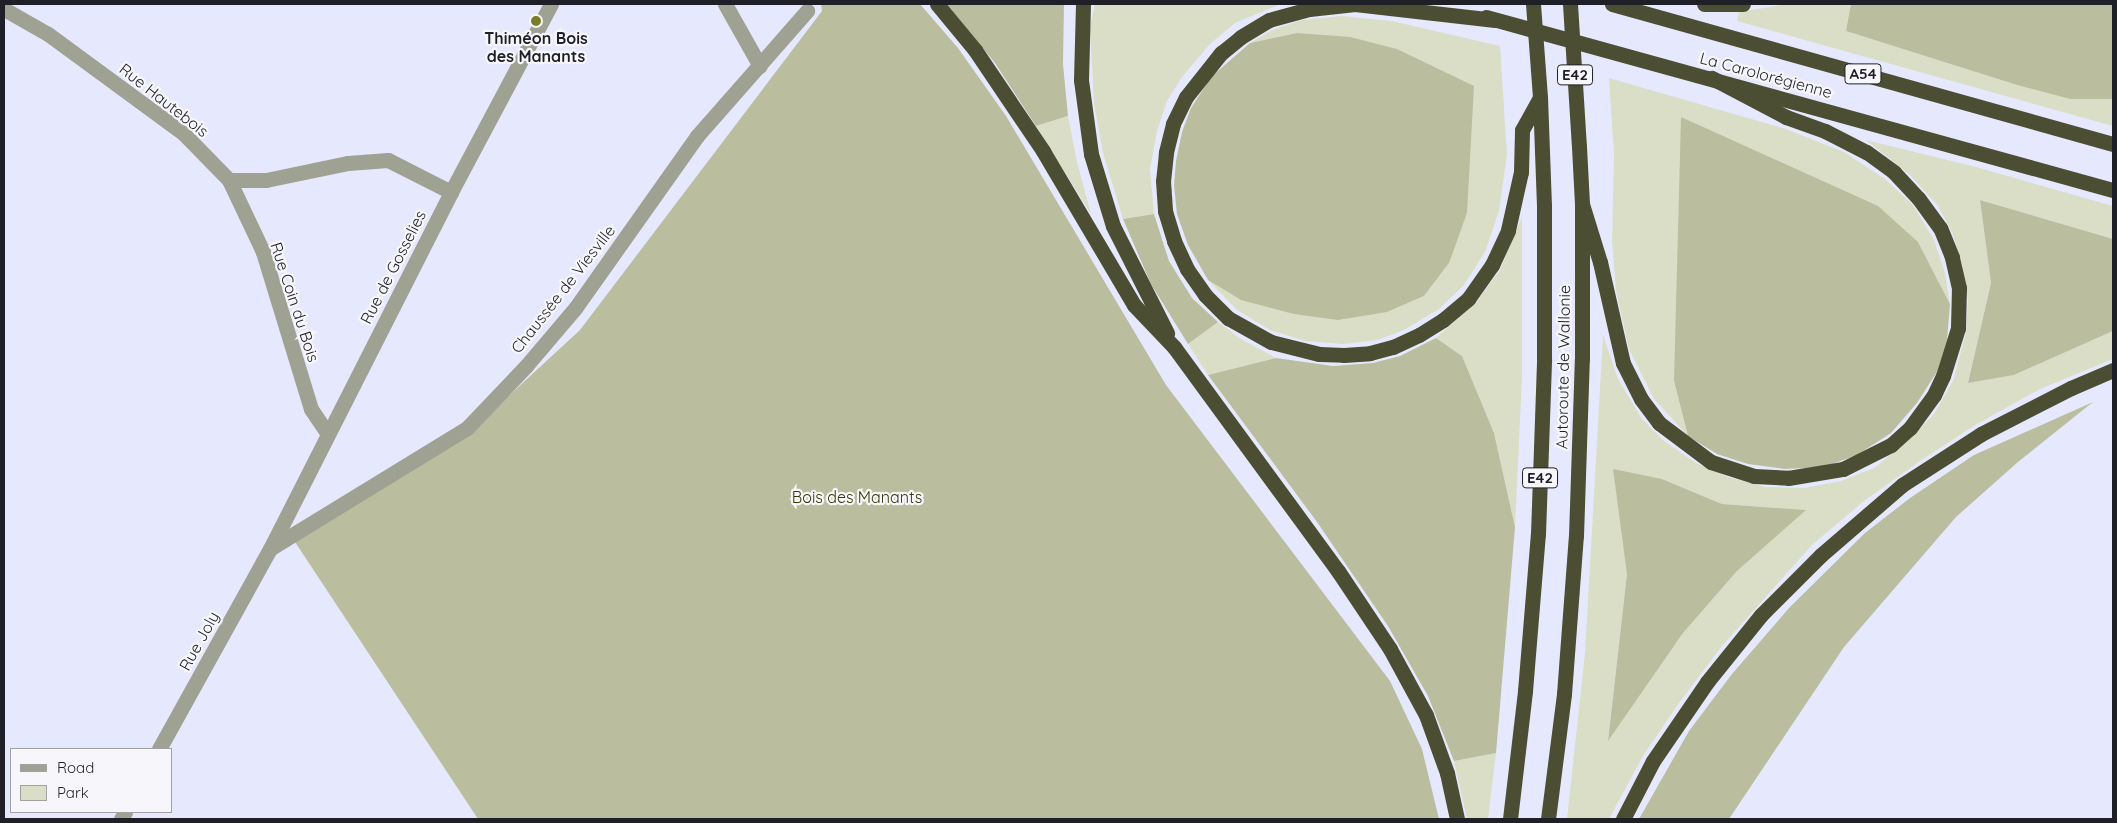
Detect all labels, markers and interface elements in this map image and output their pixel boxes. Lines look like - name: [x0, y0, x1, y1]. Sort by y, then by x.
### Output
- marker: Thiméon Bois des Manants: [530, 15, 542, 27]
- place label: Thiméon Bois des Manants: [484, 28, 588, 66]
- street label: La Carolorégienne: [1698, 48, 1834, 102]
- street label: Rue Hautebois: [116, 59, 212, 141]
- road number: E42: [1556, 62, 1594, 88]
- road number: A54: [1844, 62, 1882, 86]
- street label: Rue de Gosselies: [356, 207, 430, 327]
- street label: Chaussée de Viesville: [507, 221, 619, 357]
- street label: Rue Coin du Bois: [267, 240, 323, 364]
- street label: Autoroute de Wallonie: [1552, 285, 1574, 449]
- road number: E42: [1521, 466, 1559, 490]
- park label: Bois des Manants: [792, 487, 922, 507]
- street label: Rue Joly: [175, 608, 223, 674]
- legend: [10, 748, 172, 813]
- text: Road: [57, 758, 94, 777]
- text: Park: [57, 783, 89, 802]

